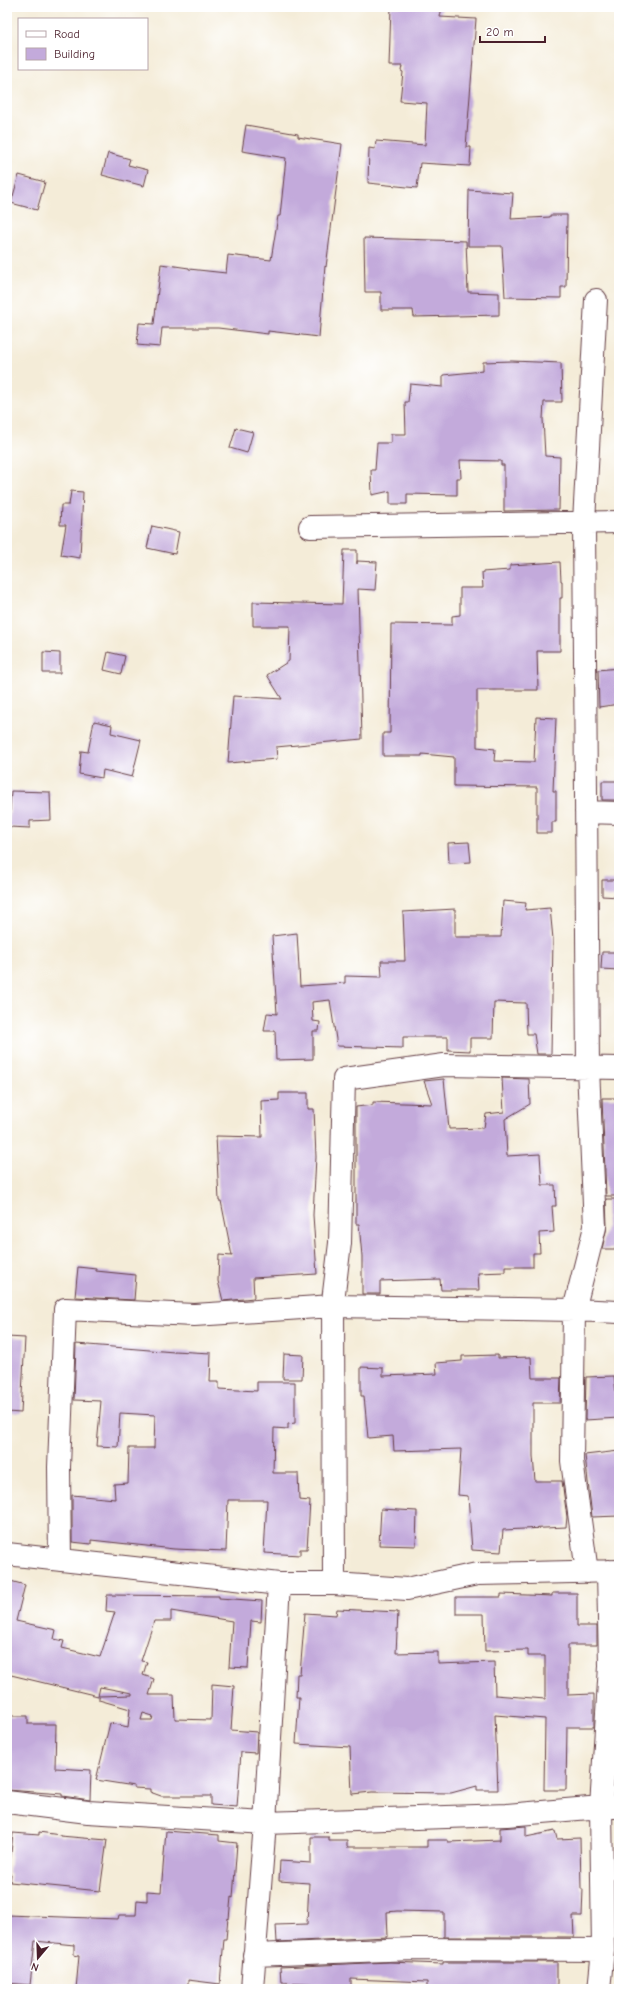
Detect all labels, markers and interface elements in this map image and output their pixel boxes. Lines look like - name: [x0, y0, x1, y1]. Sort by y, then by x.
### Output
- legend: [18, 18, 148, 70]
- scale bar: [480, 18, 545, 44]
- text: 20 m: [486, 25, 514, 39]
- text: Road: [54, 27, 80, 41]
- text: Building: [54, 47, 95, 61]
- north arrow: [18, 1938, 58, 1978]
- text: N: [29, 1960, 40, 1974]

